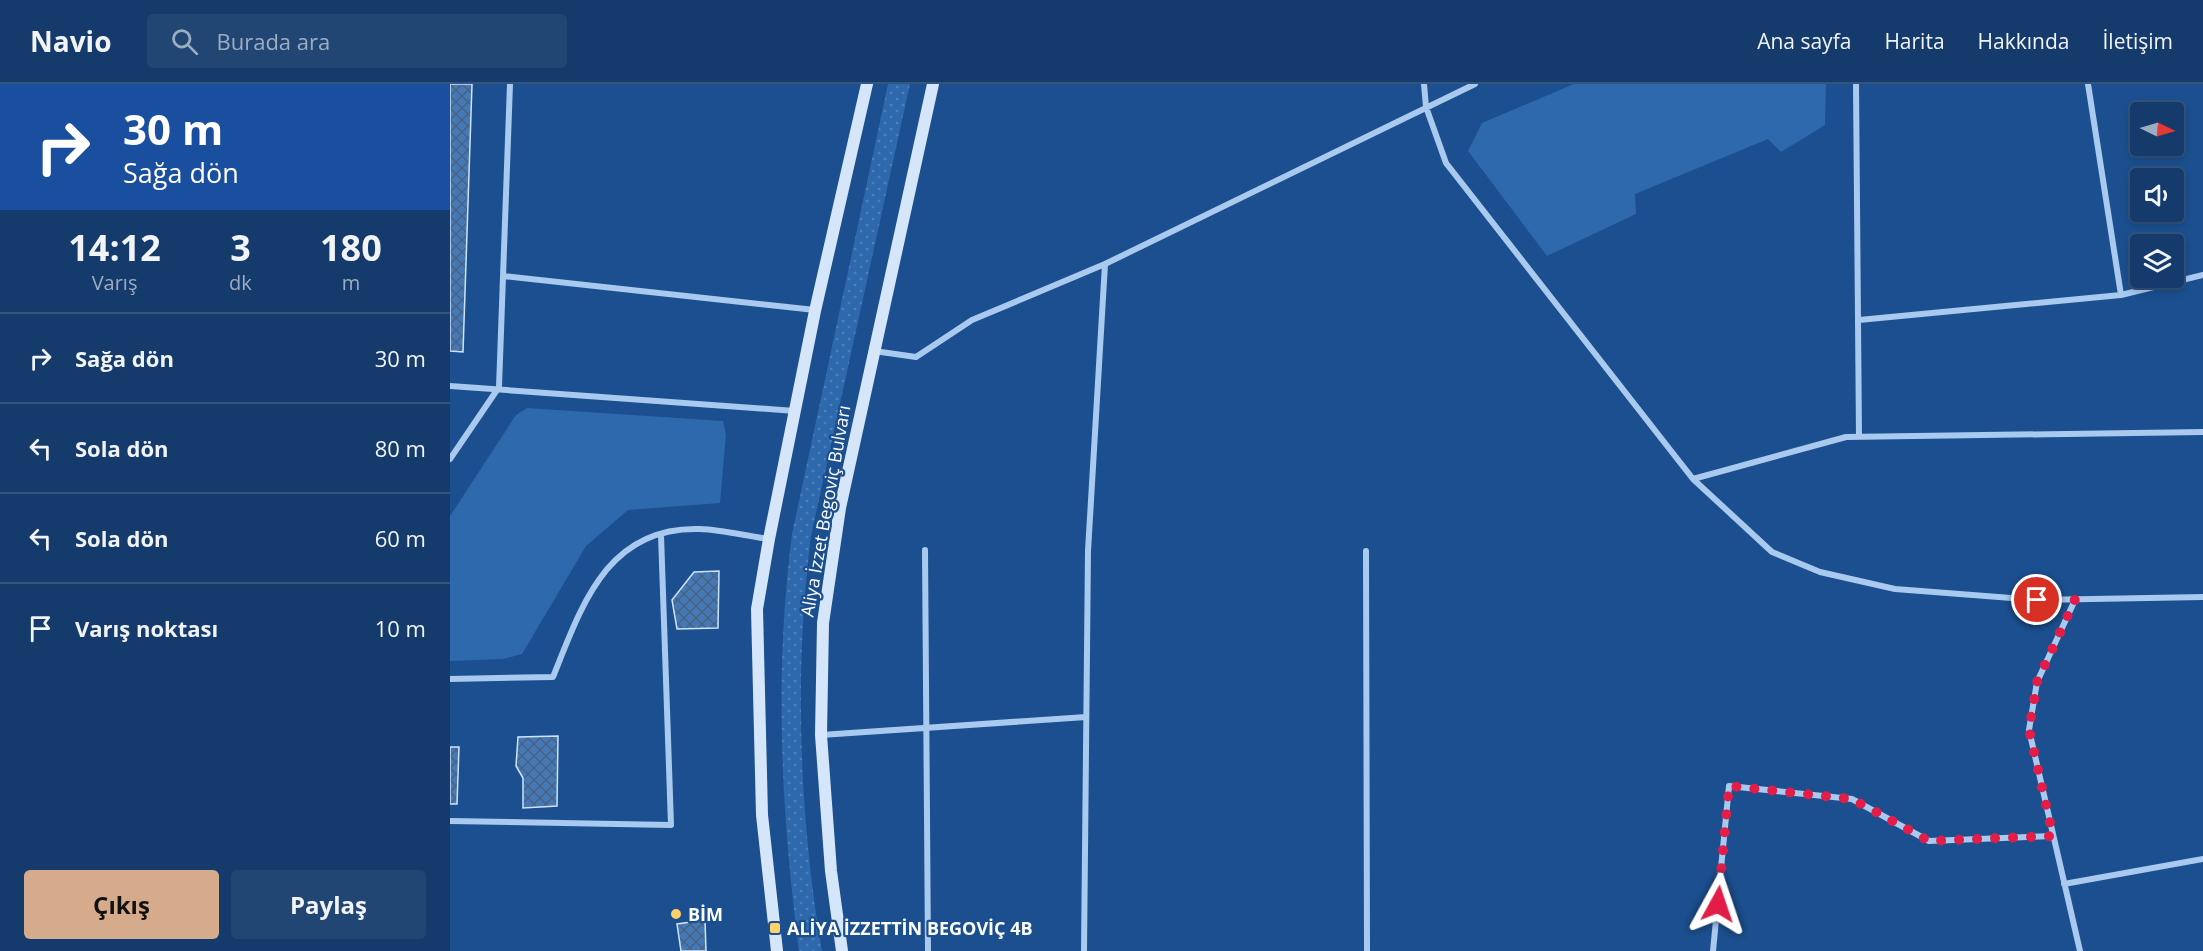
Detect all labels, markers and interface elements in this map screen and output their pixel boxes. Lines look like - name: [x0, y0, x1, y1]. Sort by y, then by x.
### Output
- search box: [147, 14, 567, 68]
- text: Navio: [30, 22, 111, 60]
- icon: search: [168, 25, 201, 58]
- text: Burada ara: [216, 26, 330, 56]
- text: Ana sayfa: [1757, 27, 1851, 55]
- text: Harita: [1884, 27, 1945, 55]
- text: Hakkında: [1978, 27, 2070, 55]
- text: İletişim: [2103, 27, 2173, 55]
- text: 30 m: [123, 100, 223, 157]
- north arrow: [2130, 102, 2184, 156]
- map controls: [2130, 102, 2184, 288]
- icon: right: [24, 108, 102, 186]
- text: Sağa dön: [123, 154, 239, 191]
- button: sound: [2130, 168, 2184, 222]
- text: 14:12: [68, 223, 161, 272]
- text: 3: [230, 223, 251, 272]
- text: 180: [320, 223, 382, 272]
- button: layers: [2130, 234, 2184, 288]
- text: Varış: [92, 269, 137, 296]
- text: dk: [229, 269, 252, 296]
- text: m: [342, 269, 360, 296]
- icon: right: [24, 342, 57, 375]
- text: Sağa dön: [75, 343, 174, 373]
- text: 30 m: [375, 343, 426, 373]
- street label: Aliya İzzet Begoviç Bulvarı: [795, 403, 855, 619]
- icon: left: [24, 432, 57, 465]
- text: Sola dön: [75, 433, 168, 463]
- text: 80 m: [375, 433, 426, 463]
- icon: left: [24, 522, 57, 555]
- text: Sola dön: [75, 523, 168, 553]
- text: 60 m: [375, 523, 426, 553]
- pin: [2011, 574, 2062, 625]
- icon: arrive: [2020, 583, 2053, 616]
- icon: arrive: [24, 612, 57, 645]
- text: Varış noktası: [75, 613, 218, 643]
- text: 10 m: [375, 613, 426, 643]
- button: Çıkış: [24, 870, 219, 939]
- button: Paylaş: [231, 870, 426, 939]
- position arrow: [1686, 872, 1750, 936]
- place label: BİM: [688, 902, 723, 926]
- marker: BİM: [669, 907, 683, 921]
- place label: ALİYA İZZETTİN BEGOVİÇ 4B: [787, 916, 1033, 940]
- marker: ALİYA İZZETTİN BEGOVİÇ 4B: [768, 921, 782, 935]

